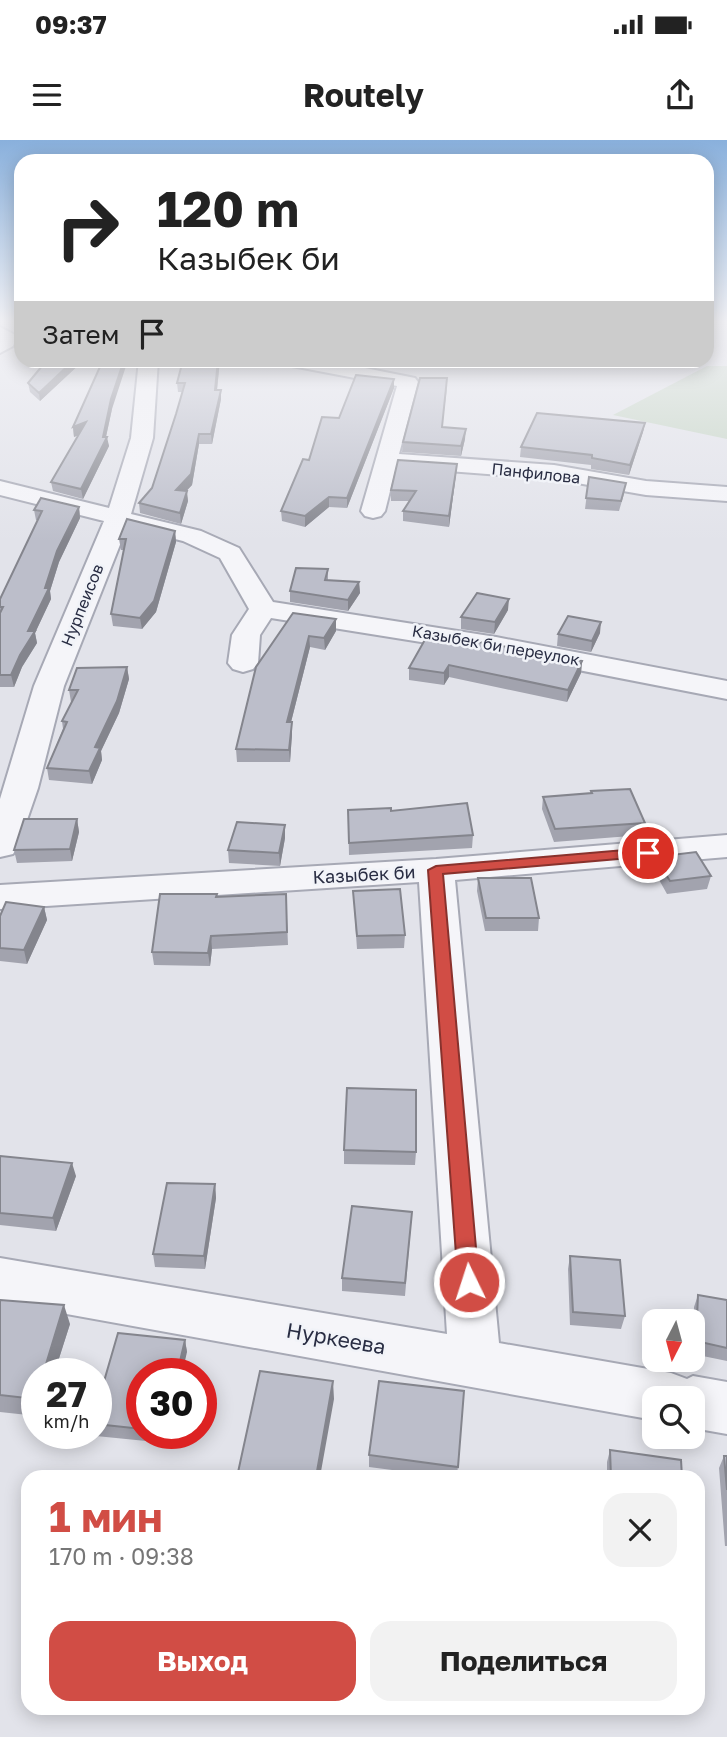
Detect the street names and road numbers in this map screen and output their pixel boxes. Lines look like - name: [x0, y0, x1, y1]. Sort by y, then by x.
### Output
- street label: Панфилова: [490, 458, 582, 488]
- street label: Нурпеисов: [56, 561, 108, 649]
- street label: Казыбек би переулок: [411, 620, 581, 670]
- street label: Казыбек би: [312, 860, 416, 888]
- street label: Нуркеева: [284, 1316, 388, 1360]

